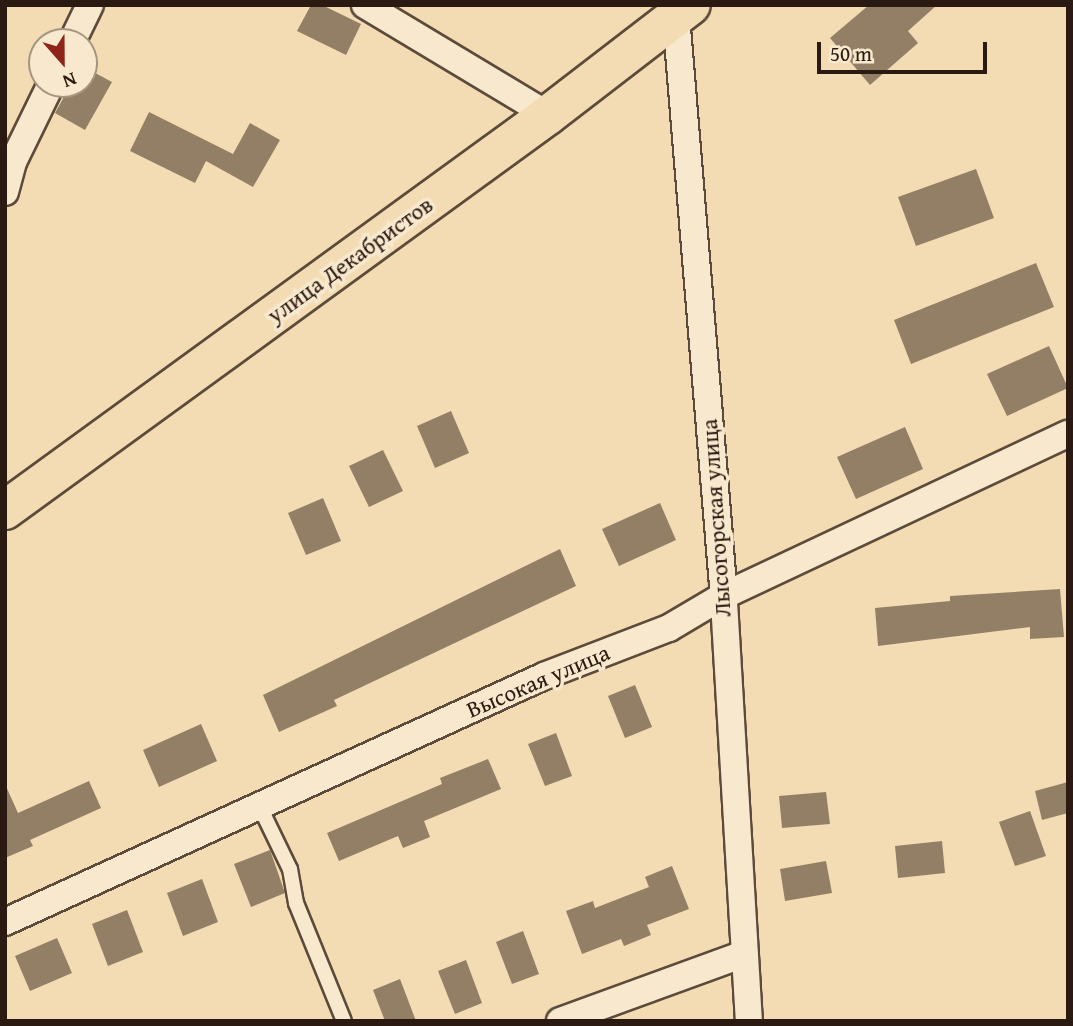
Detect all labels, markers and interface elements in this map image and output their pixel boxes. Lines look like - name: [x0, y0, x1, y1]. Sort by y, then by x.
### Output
- north arrow: [28, 28, 98, 98]
- scale bar: [821, 28, 991, 72]
- text: 50 m: [830, 38, 872, 69]
- text: N: [59, 65, 81, 96]
- street label: улица Декабристов: [262, 191, 438, 329]
- street label: Лысогорская улица: [695, 418, 737, 618]
- street label: Высокая улица: [462, 638, 614, 724]

